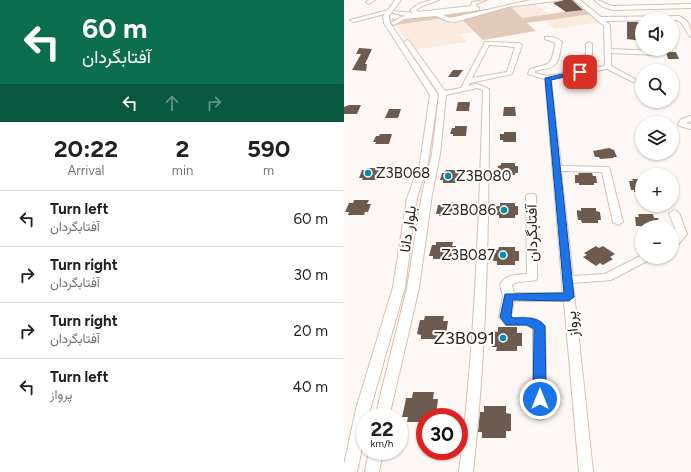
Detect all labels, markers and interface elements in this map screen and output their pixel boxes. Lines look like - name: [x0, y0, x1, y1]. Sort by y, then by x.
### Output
- text: 60 m: [82, 11, 147, 45]
- map controls: [635, 12, 679, 264]
- button: sound: [635, 12, 679, 56]
- icon: left: [16, 16, 68, 68]
- text: آفتابگردان: [82, 46, 151, 68]
- pin: [563, 55, 597, 89]
- icon: arrive: [569, 61, 591, 83]
- button: search: [635, 64, 679, 108]
- icon: left: [119, 92, 141, 114]
- icon: ahead: [161, 92, 183, 114]
- icon: right: [203, 92, 225, 114]
- button: layers: [635, 116, 679, 160]
- text: 20:22: [54, 134, 118, 163]
- text: 2: [176, 134, 189, 163]
- text: 590: [247, 134, 290, 163]
- text: Arrival: [68, 163, 104, 178]
- text: min: [172, 163, 193, 178]
- text: m: [263, 163, 274, 178]
- place label: Z3B068: [376, 164, 430, 182]
- place label: Z3B080: [456, 167, 511, 185]
- marker: Z3B068: [363, 168, 373, 178]
- button: +: [635, 168, 679, 212]
- marker: Z3B080: [443, 171, 453, 181]
- text: Turn left: [50, 200, 108, 218]
- place label: Z3B086: [442, 201, 496, 219]
- street label: آفتابگردان: [522, 203, 542, 262]
- street label: بلوار دانا: [396, 204, 420, 254]
- marker: Z3B086: [499, 205, 509, 215]
- icon: left: [16, 208, 38, 230]
- text: 60 m: [293, 210, 328, 228]
- text: آفتابگردان: [50, 219, 100, 234]
- button: −: [635, 220, 679, 264]
- place label: Z3B087: [441, 246, 495, 264]
- marker: Z3B087: [498, 250, 508, 260]
- text: Turn right: [50, 256, 118, 274]
- icon: right: [16, 264, 38, 286]
- text: 30 m: [294, 266, 328, 284]
- text: آفتابگردان: [50, 275, 100, 290]
- street label: پرواز: [562, 310, 583, 339]
- text: Turn right: [50, 312, 118, 330]
- icon: right: [16, 320, 38, 342]
- text: 20 m: [294, 322, 328, 340]
- place label: Z3B091: [434, 327, 495, 349]
- text: آفتابگردان: [50, 331, 100, 346]
- marker: Z3B091: [498, 333, 508, 343]
- text: Turn left: [50, 368, 108, 386]
- icon: left: [16, 376, 38, 398]
- text: 40 m: [293, 378, 328, 396]
- position arrow: [519, 378, 561, 420]
- text: پرواز: [50, 387, 73, 402]
- speed limit sign: 30: [416, 408, 468, 460]
- text: 22: [370, 417, 394, 441]
- text: km/h: [371, 437, 393, 450]

